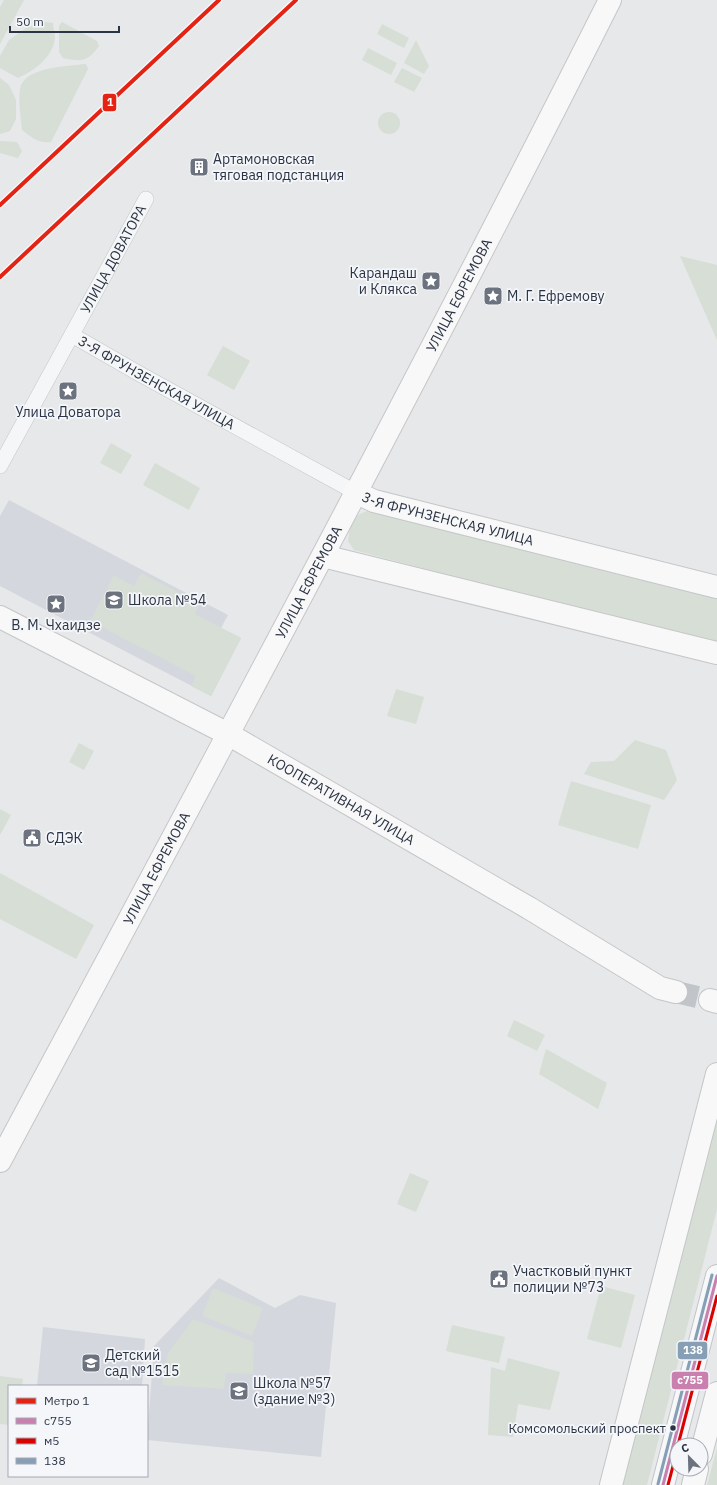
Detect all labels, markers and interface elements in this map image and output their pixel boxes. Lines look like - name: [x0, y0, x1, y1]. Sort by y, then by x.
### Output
- scale bar: [10, 8, 119, 34]
- text: 50 m: [16, 14, 44, 29]
- line badge: 1: [102, 93, 117, 112]
- text: 1: [107, 95, 114, 109]
- place label: Артамоновская тяговая подстанция: [213, 150, 344, 184]
- building icon: Артамоновская тяговая подстанция: [188, 156, 210, 178]
- street label: УЛИЦА ДОВАТОРА: [76, 202, 150, 316]
- street label: УЛИЦА ЕФРЕМОВА: [422, 235, 496, 355]
- place label: Карандаш и Клякса: [349, 264, 418, 298]
- place icon: Карандаш и Клякса: [420, 270, 442, 292]
- place icon: М. Г. Ефремову: [482, 285, 504, 307]
- place label: М. Г. Ефремову: [507, 287, 605, 305]
- street label: 3-Я ФРУНЗЕНСКАЯ УЛИЦА: [75, 332, 238, 433]
- place icon: Улица Доватора: [57, 380, 79, 402]
- place label: Улица Доватора: [15, 403, 121, 421]
- street label: 3-Я ФРУНЗЕНСКАЯ УЛИЦА: [359, 488, 536, 550]
- street label: УЛИЦА ЕФРЕМОВА: [271, 522, 346, 642]
- school or university icon: Школа №54: [103, 589, 125, 611]
- place label: Школа №54: [128, 591, 207, 609]
- place icon: В. М. Чхаидзе: [45, 593, 67, 615]
- place label: В. М. Чхаидзе: [11, 616, 101, 634]
- street label: КООПЕРАТИВНАЯ УЛИЦА: [264, 750, 418, 849]
- street label: УЛИЦА ЕФРЕМОВА: [119, 809, 194, 928]
- public building icon: СДЭК: [21, 827, 43, 849]
- place label: СДЭК: [46, 829, 83, 847]
- place label: Участковый пункт полиции №73: [513, 1262, 632, 1296]
- public building icon: Участковый пункт полиции №73: [488, 1268, 510, 1290]
- line badge: 138: [677, 1341, 708, 1360]
- text: 138: [683, 1343, 703, 1357]
- place label: Детский сад №1515: [105, 1346, 179, 1380]
- school or university icon: Детский сад №1515: [80, 1352, 102, 1374]
- line badge: с755: [671, 1371, 709, 1390]
- text: с755: [677, 1373, 703, 1387]
- place label: Школа №57 (здание №3): [253, 1374, 335, 1408]
- school or university icon: Школа №57 (здание №3): [228, 1380, 250, 1402]
- legend: [8, 1385, 148, 1477]
- text: Метро 1: [44, 1393, 90, 1408]
- text: с755: [44, 1413, 72, 1428]
- place label: Комсомольский проспект: [509, 1420, 666, 1437]
- marker: Комсомольский проспект: [668, 1423, 678, 1433]
- text: м5: [44, 1433, 60, 1448]
- north arrow: [669, 1437, 709, 1477]
- text: С: [679, 1440, 691, 1456]
- text: 138: [44, 1453, 66, 1468]

